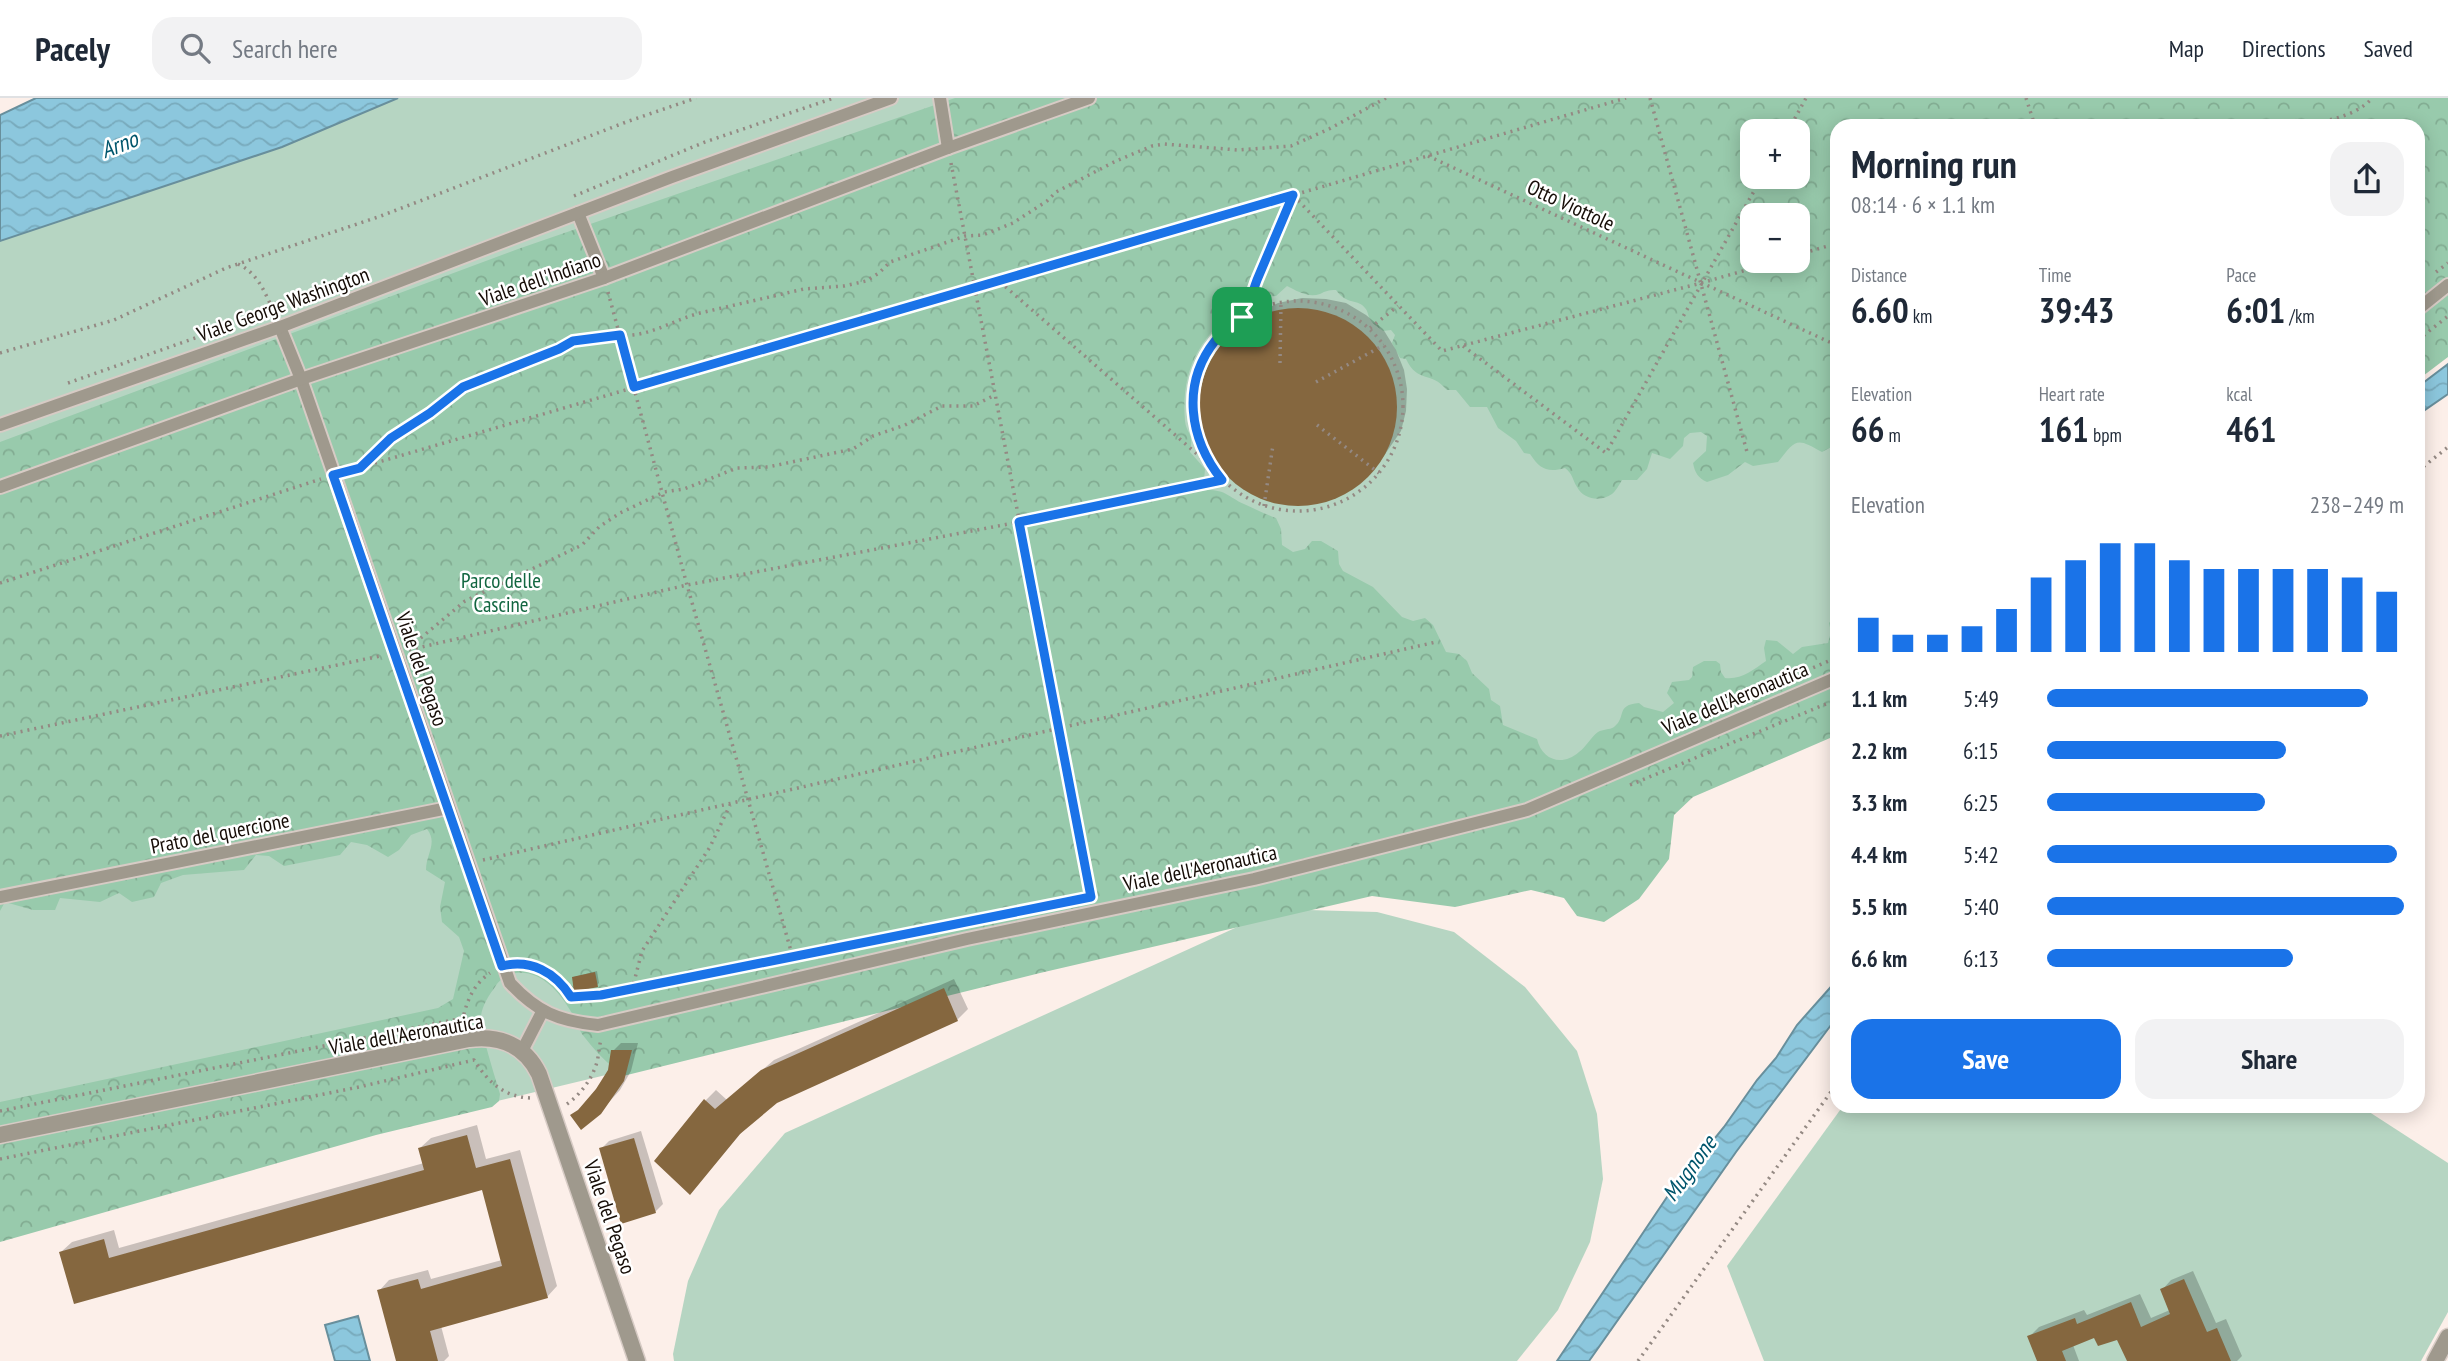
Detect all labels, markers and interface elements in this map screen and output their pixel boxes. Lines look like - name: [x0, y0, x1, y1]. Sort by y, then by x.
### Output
- search box: [152, 17, 642, 80]
- text: Pacely: [35, 27, 110, 70]
- icon: search: [176, 29, 214, 67]
- text: Search here: [232, 32, 338, 65]
- text: Map: [2169, 33, 2204, 64]
- text: Directions: [2242, 33, 2326, 64]
- text: Saved: [2364, 33, 2413, 64]
- map controls: [1740, 119, 1810, 273]
- button: +: [1740, 119, 1810, 189]
- water label: Arno: [96, 123, 143, 164]
- text: Morning run: [1851, 139, 2017, 188]
- button: share: [2330, 142, 2404, 216]
- street label: Otto Viottole: [1523, 173, 1619, 237]
- text: 08:14 · 6 × 1.1 km: [1851, 190, 1995, 219]
- button: −: [1740, 203, 1810, 273]
- street label: Viale dell'Indiano: [475, 246, 604, 313]
- street label: Viale George Washington: [192, 260, 373, 348]
- text: Distance: [1851, 263, 1907, 287]
- text: Time: [2039, 263, 2072, 287]
- text: Pace: [2226, 263, 2256, 287]
- pin: [1212, 287, 1272, 347]
- text: 6.60: [1851, 287, 1909, 333]
- text: 39:43: [2039, 287, 2114, 333]
- text: 6:01: [2226, 287, 2285, 333]
- icon: arrive: [1223, 298, 1261, 336]
- text: km: [1909, 304, 1932, 328]
- text: /km: [2285, 304, 2315, 328]
- text: Elevation: [1851, 382, 1912, 406]
- text: Heart rate: [2039, 382, 2105, 406]
- text: kcal: [2226, 382, 2252, 406]
- text: 66: [1851, 406, 1884, 452]
- text: 161: [2039, 406, 2089, 452]
- text: 461: [2226, 406, 2277, 452]
- text: m: [1884, 423, 1901, 447]
- text: bpm: [2089, 423, 2122, 447]
- text: Elevation: [1851, 490, 1925, 519]
- text: 238–249 m: [2310, 490, 2404, 519]
- park label: Parco delle Cascine: [461, 567, 541, 618]
- street label: Viale del Pegaso: [390, 607, 454, 730]
- street label: Viale dell'Aeronautica: [1657, 655, 1812, 741]
- text: 1.1 km: [1851, 684, 1907, 713]
- text: 5:49: [1963, 684, 1999, 713]
- text: 2.2 km: [1851, 736, 1907, 765]
- text: 6:15: [1963, 736, 1999, 765]
- text: 3.3 km: [1851, 788, 1907, 817]
- text: 6:25: [1963, 788, 1999, 817]
- street label: Prato del quercione: [148, 806, 292, 860]
- street label: Viale dell'Aeronautica: [1120, 839, 1279, 898]
- text: 4.4 km: [1851, 840, 1907, 869]
- text: 5:42: [1963, 840, 1999, 869]
- text: 5.5 km: [1851, 892, 1907, 921]
- text: 5:40: [1963, 892, 1999, 921]
- text: 6.6 km: [1851, 944, 1907, 973]
- text: 6:13: [1963, 944, 1999, 973]
- street label: Viale dell'Aeronautica: [326, 1007, 485, 1061]
- button: Save: [1851, 1019, 2121, 1099]
- button: Share: [2135, 1019, 2404, 1099]
- water label: Mugnone: [1655, 1128, 1723, 1207]
- street label: Viale del Pegaso: [578, 1155, 642, 1278]

